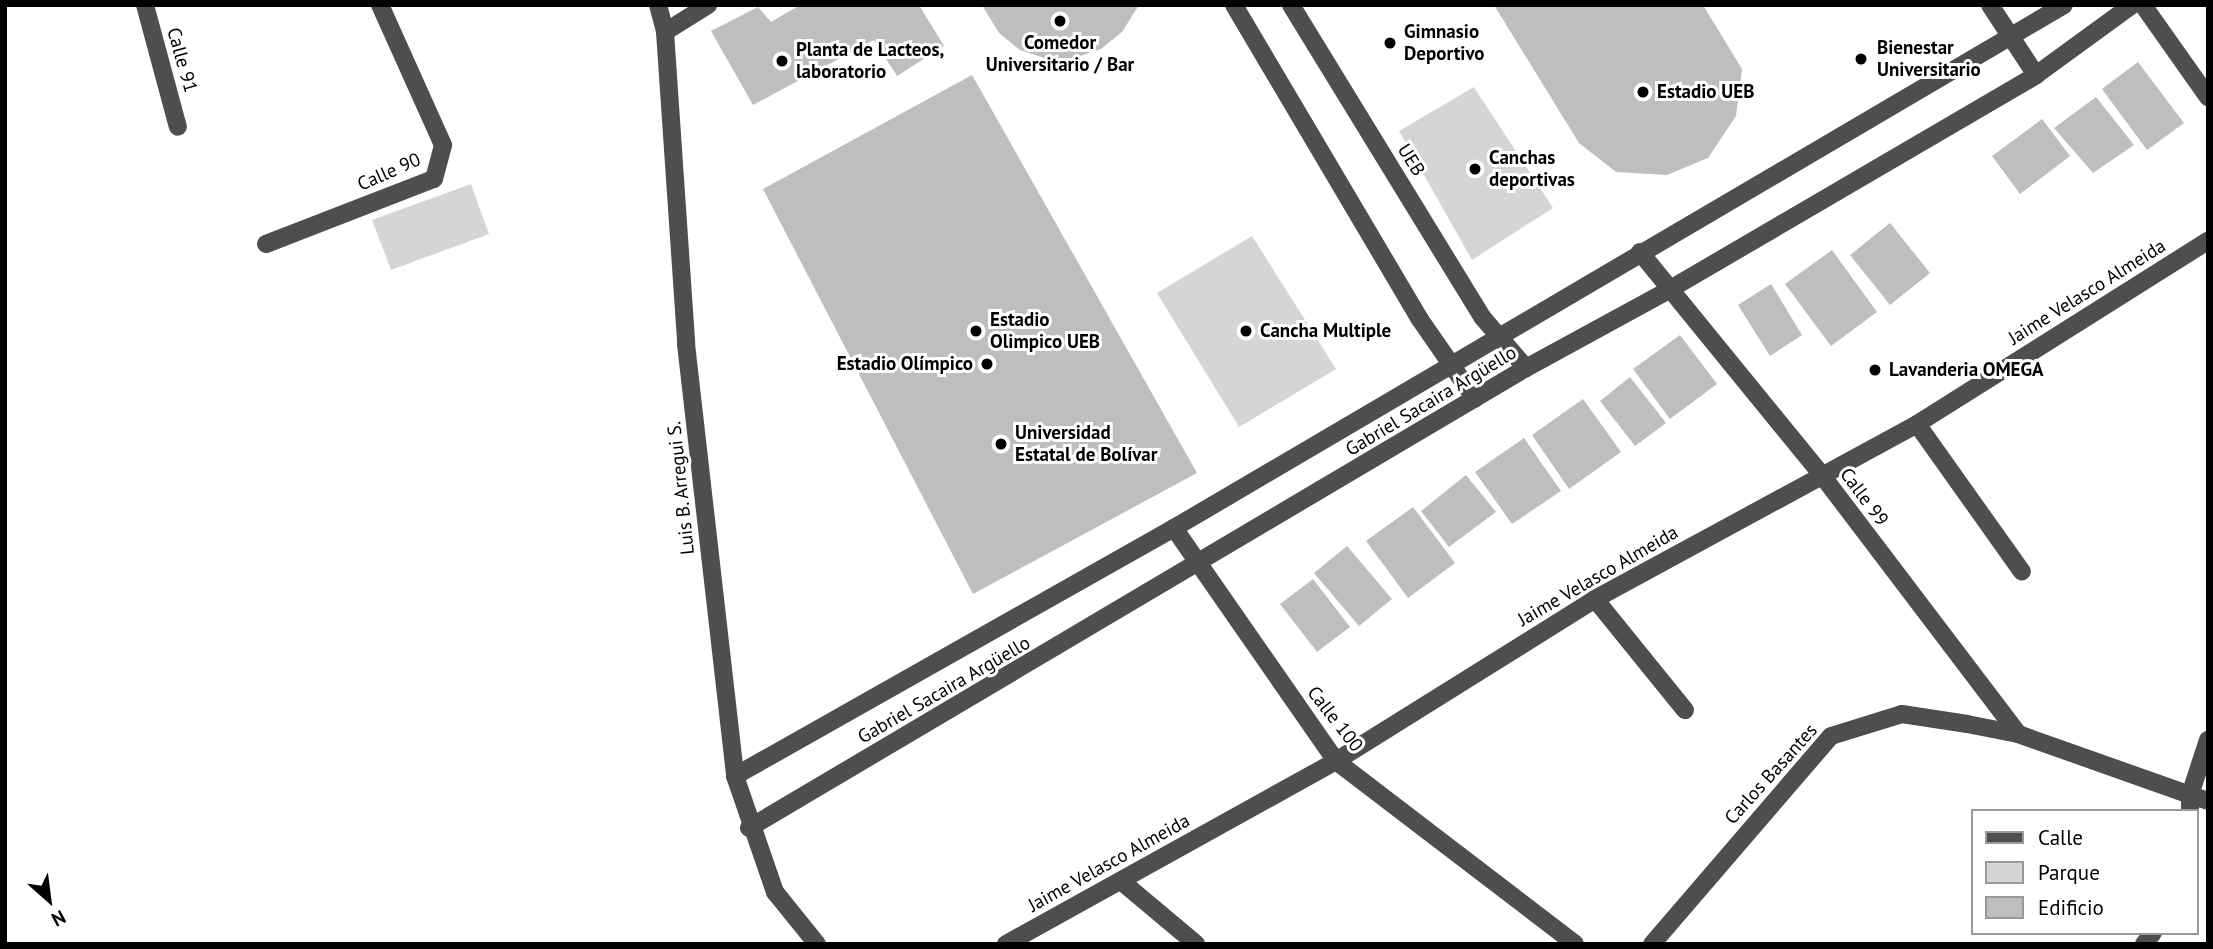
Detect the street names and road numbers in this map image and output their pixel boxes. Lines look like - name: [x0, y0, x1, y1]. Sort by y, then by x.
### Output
- street label: Calle 91: [162, 25, 202, 95]
- street label: UEB: [1392, 140, 1430, 180]
- street label: Calle 90: [354, 148, 424, 196]
- street label: Jaime Velasco Almeida: [2004, 234, 2170, 350]
- street label: Gabriel Sacaira Argüello: [1341, 341, 1521, 461]
- street label: Luis B. Arregui S.: [663, 419, 699, 557]
- street label: Calle 99: [1835, 464, 1893, 530]
- street label: Jaime Velasco Almeida: [1513, 521, 1683, 631]
- street label: Gabriel Sacaira Argüello: [854, 631, 1034, 749]
- street label: Calle 100: [1302, 682, 1368, 756]
- street label: Carlos Basantes: [1720, 719, 1822, 829]
- street label: Jaime Velasco Almeida: [1024, 809, 1194, 917]

